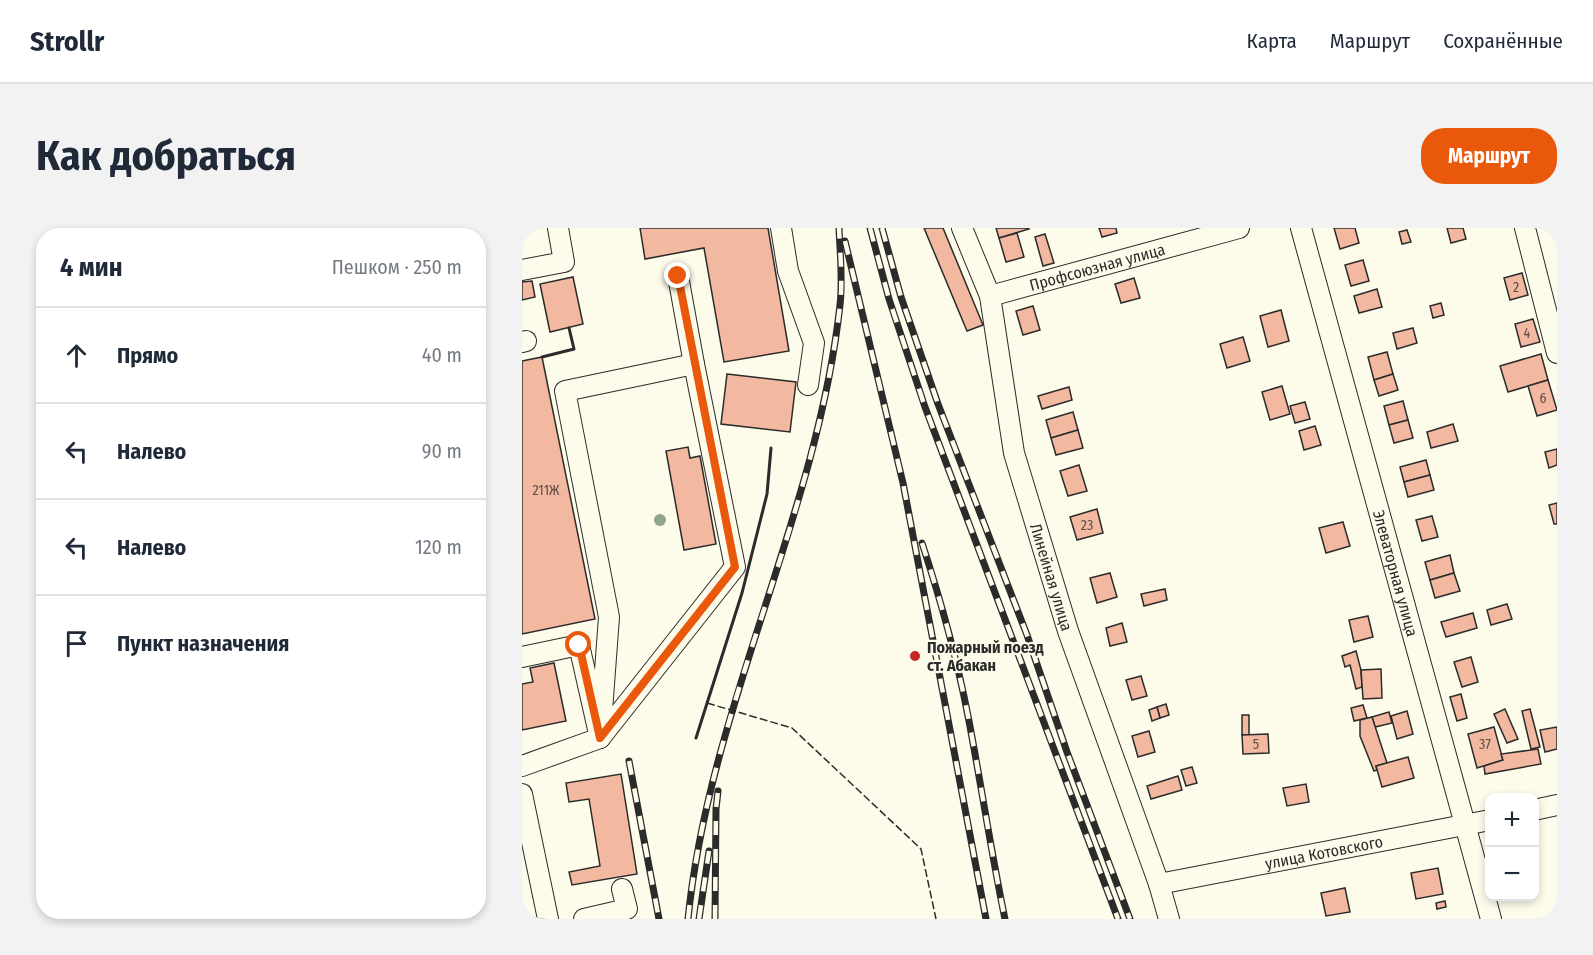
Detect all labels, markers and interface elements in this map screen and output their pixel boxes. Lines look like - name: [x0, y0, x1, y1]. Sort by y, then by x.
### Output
- text: Strollr: [30, 25, 104, 58]
- text: Карта: [1247, 28, 1297, 54]
- text: Маршрут: [1330, 28, 1410, 54]
- text: Сохранённые: [1443, 28, 1563, 54]
- button: Маршрут: [1421, 128, 1557, 184]
- text: Как добраться: [36, 131, 296, 181]
- street label: Профсоюзная улица: [1027, 240, 1167, 295]
- text: 4 мин: [60, 252, 122, 283]
- text: Пешком · 250 m: [332, 255, 462, 279]
- route end: [664, 262, 690, 288]
- house number: 2: [1513, 279, 1519, 296]
- house number: 4: [1524, 325, 1531, 342]
- icon: ahead: [60, 339, 93, 372]
- text: Прямо: [117, 342, 178, 369]
- text: 40 m: [422, 343, 462, 367]
- house number: 6: [1540, 390, 1547, 407]
- icon: left: [60, 435, 93, 468]
- text: Налево: [117, 438, 186, 465]
- text: 90 m: [422, 439, 462, 463]
- house number: 211Ж: [533, 482, 560, 499]
- street label: Элеваторная улица: [1369, 508, 1422, 639]
- house number: 23: [1081, 517, 1093, 534]
- street label: Линейная улица: [1026, 521, 1076, 633]
- icon: left: [60, 531, 93, 564]
- text: Налево: [117, 534, 186, 561]
- text: 120 m: [415, 535, 462, 559]
- icon: arrive: [60, 627, 93, 660]
- text: Пункт назначения: [117, 630, 289, 657]
- route start: [565, 631, 591, 657]
- place label: Пожарный поезд ст. Абакан: [927, 638, 1044, 675]
- marker: Пожарный поезд ст. Абакан: [908, 649, 922, 663]
- house number: 5: [1253, 736, 1259, 753]
- house number: 37: [1479, 736, 1491, 753]
- map controls: [1485, 793, 1539, 901]
- button: +: [1485, 793, 1539, 847]
- street label: улица Котовского: [1263, 832, 1385, 873]
- button: −: [1485, 847, 1539, 901]

